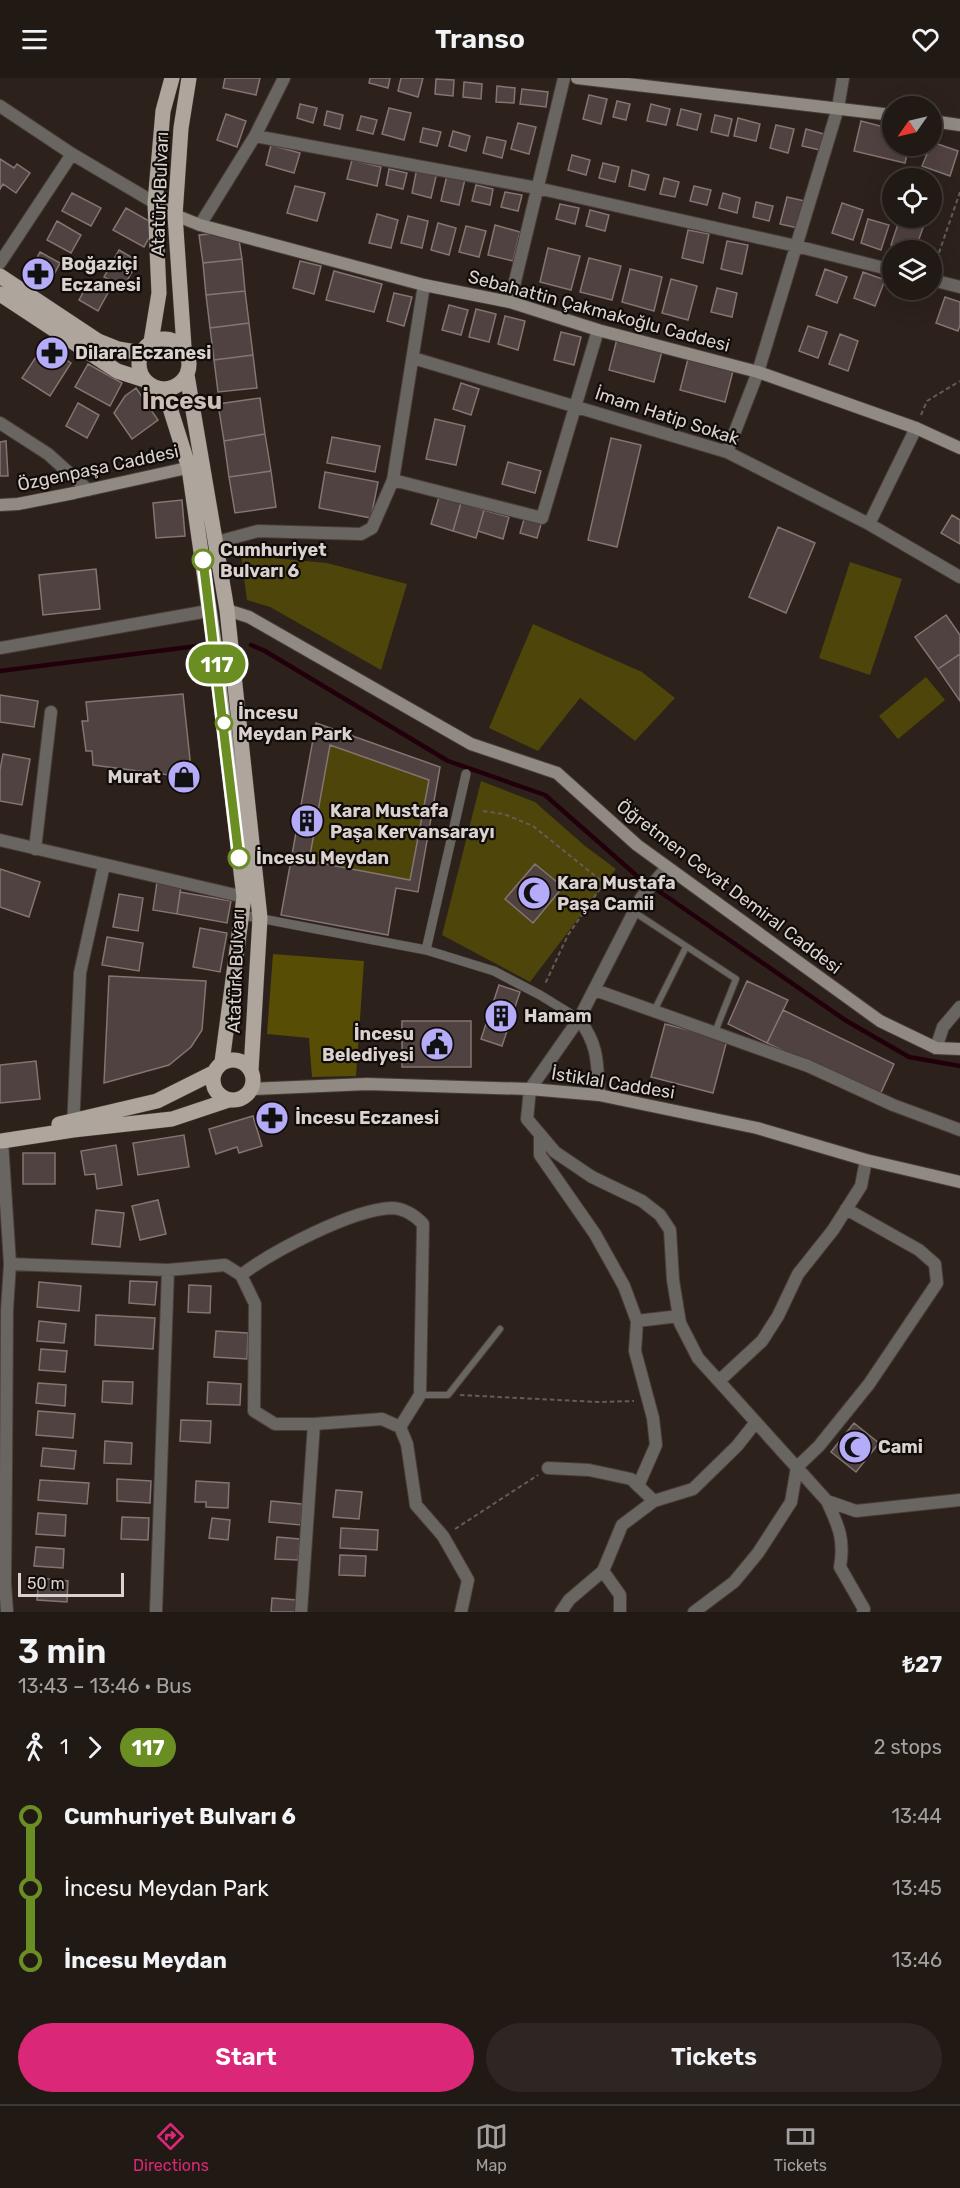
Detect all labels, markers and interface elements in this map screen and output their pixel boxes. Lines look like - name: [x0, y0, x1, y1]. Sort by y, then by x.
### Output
- icon: menu: [18, 23, 51, 56]
- text: Transo: [435, 23, 525, 55]
- icon: heart: [909, 23, 942, 56]
- north arrow: [882, 96, 942, 156]
- map controls: [882, 96, 942, 300]
- street label: Atatürk Bulvarı: [147, 131, 173, 257]
- button: locate: [882, 168, 942, 228]
- button: layers: [882, 240, 942, 300]
- place label: Boğaziçi Eczanesi: [61, 253, 141, 296]
- pharmacy icon: Boğaziçi Eczanesi: [20, 256, 56, 292]
- street label: Sebahattin Çakmakoğlu Caddesi: [466, 265, 732, 357]
- pharmacy icon: Dilara Eczanesi: [34, 335, 70, 371]
- place label: Dilara Eczanesi: [75, 342, 211, 364]
- street label: İmam Hatip Sokak: [592, 382, 743, 450]
- district label: İncesu: [142, 387, 222, 415]
- street label: Özgenpaşa Caddesi: [15, 440, 181, 496]
- place label: Cumhuriyet Bulvarı 6: [220, 539, 327, 582]
- marker: Cumhuriyet Bulvarı 6: [192, 549, 214, 571]
- line badge: 117: [182, 644, 252, 684]
- text: 117: [201, 652, 233, 677]
- place label: İncesu Meydan Park: [238, 702, 353, 745]
- marker: İncesu Meydan Park: [215, 714, 233, 732]
- shop icon: Murat: [166, 759, 202, 795]
- place label: Murat: [108, 766, 161, 788]
- street label: Öğretmen Cevat Demiral Caddesi: [612, 795, 846, 979]
- place label: Kara Mustafa Paşa Kervansarayı: [330, 800, 495, 843]
- building icon: Kara Mustafa Paşa Kervansarayı: [289, 803, 325, 839]
- marker: İncesu Meydan: [228, 847, 250, 869]
- place label: İncesu Meydan: [256, 847, 389, 869]
- place label: Kara Mustafa Paşa Camii: [557, 872, 676, 915]
- mosque icon: Kara Mustafa Paşa Camii: [516, 875, 552, 911]
- street label: Atatürk Bulvarı: [223, 908, 249, 1034]
- building icon: Hamam: [483, 998, 519, 1034]
- place label: Hamam: [524, 1005, 592, 1027]
- place label: İncesu Belediyesi: [322, 1023, 414, 1066]
- public building icon: İncesu Belediyesi: [419, 1026, 455, 1062]
- street label: İstiklal Caddesi: [550, 1062, 676, 1104]
- pharmacy icon: İncesu Eczanesi: [254, 1100, 290, 1136]
- place label: İncesu Eczanesi: [295, 1107, 439, 1129]
- mosque icon: Cami: [837, 1429, 873, 1465]
- place label: Cami: [878, 1436, 923, 1458]
- scale bar: [18, 1570, 124, 1598]
- text: 50 m: [27, 1574, 65, 1593]
- text: 3 min: [18, 1632, 106, 1671]
- text: ₺27: [903, 1651, 942, 1678]
- text: 13:43 – 13:46 · Bus: [18, 1674, 192, 1698]
- icon: walk: [18, 1731, 51, 1764]
- icon: forward: [78, 1731, 111, 1764]
- text: 1: [60, 1735, 69, 1759]
- text: 117: [132, 1735, 164, 1760]
- text: 2 stops: [874, 1735, 942, 1759]
- text: Cumhuriyet Bulvarı 6: [64, 1803, 296, 1830]
- text: 13:44: [891, 1804, 942, 1828]
- text: İncesu Meydan Park: [64, 1875, 269, 1902]
- text: 13:45: [892, 1876, 942, 1900]
- text: İncesu Meydan: [64, 1947, 227, 1974]
- text: 13:46: [892, 1948, 942, 1972]
- button: Start: [18, 2023, 474, 2092]
- button: Tickets: [486, 2023, 942, 2092]
- tab: Directions: [133, 2120, 209, 2175]
- tab: Map: [475, 2120, 508, 2175]
- tab: Tickets: [774, 2120, 827, 2175]

